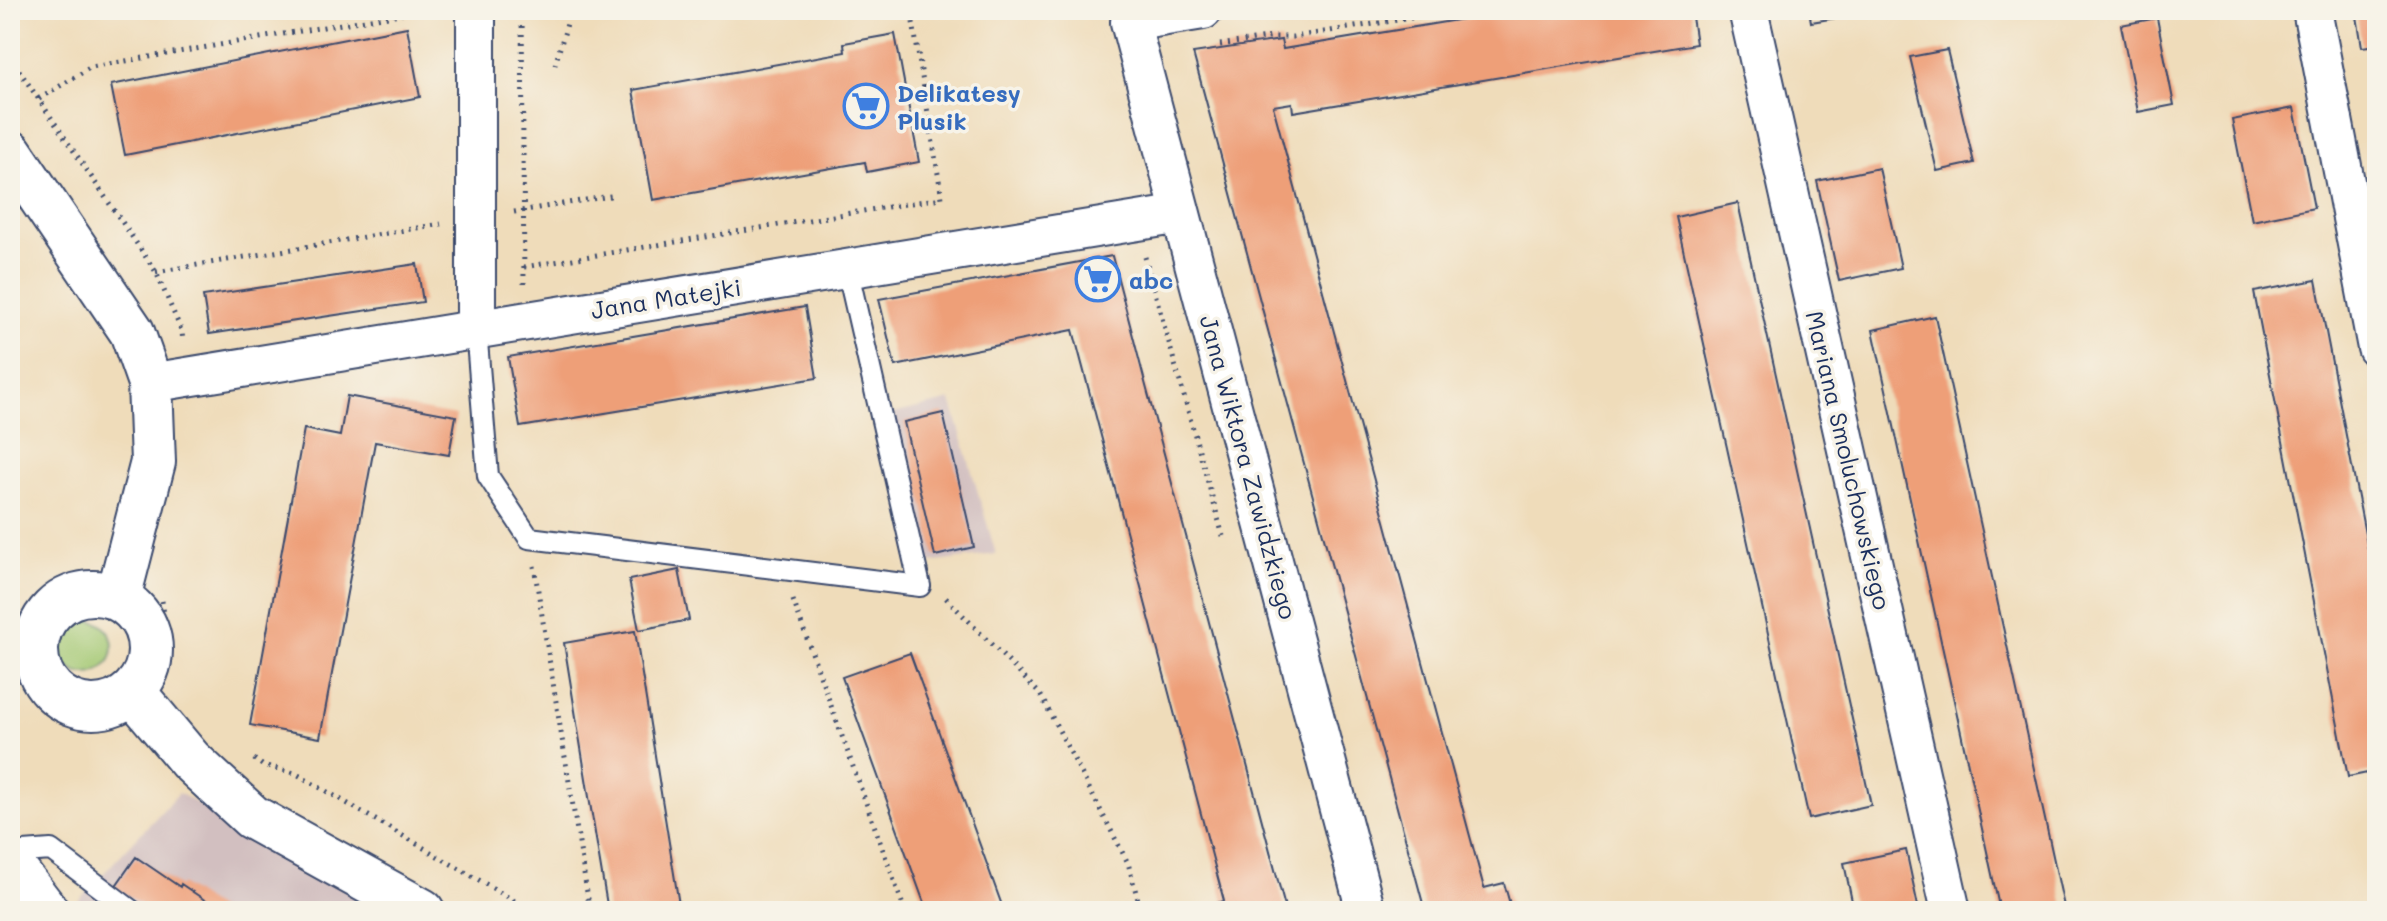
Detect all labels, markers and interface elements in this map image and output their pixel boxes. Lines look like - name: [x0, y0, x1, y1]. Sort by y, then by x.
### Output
- place label: Delikatesy Plusik: [897, 77, 1021, 136]
- supermarket icon: Delikatesy Plusik: [842, 82, 890, 130]
- supermarket icon: abc: [1074, 255, 1122, 303]
- place label: abc: [1129, 264, 1173, 295]
- street label: Jana Matejki: [589, 271, 743, 325]
- street label: Mariana Smoluchowskiego: [1800, 308, 1898, 612]
- street label: Jana Wiktora Zawidzkiego: [1193, 312, 1305, 622]

